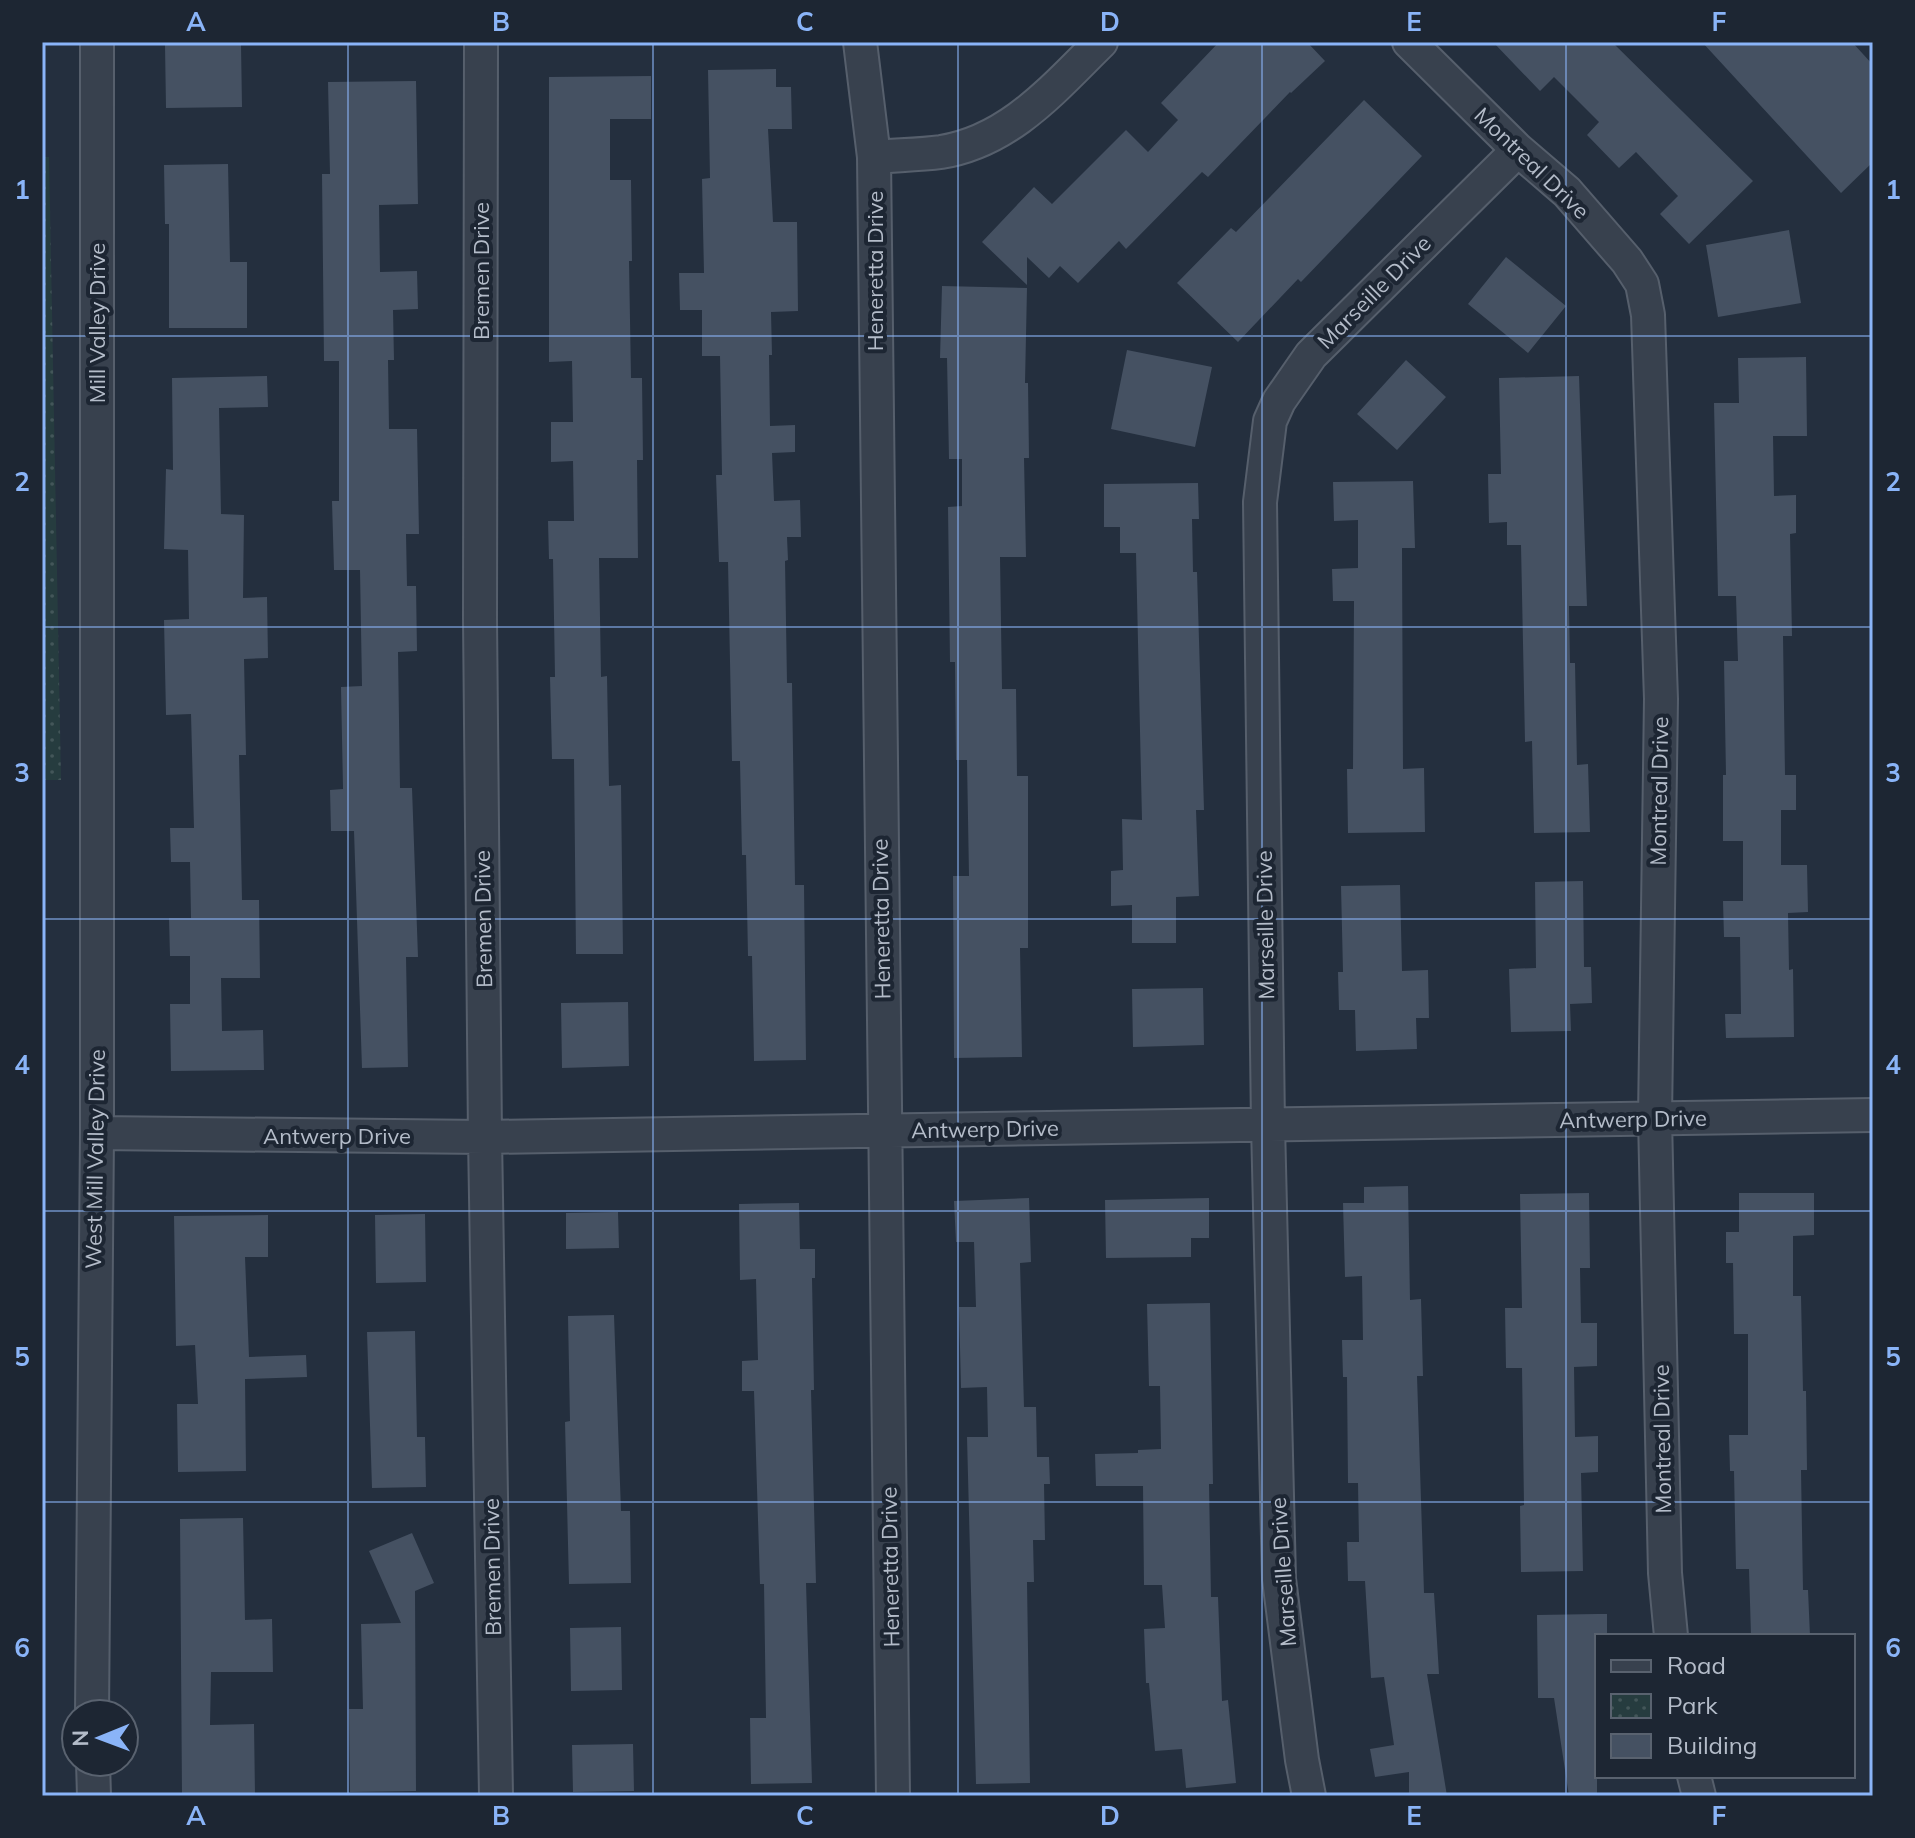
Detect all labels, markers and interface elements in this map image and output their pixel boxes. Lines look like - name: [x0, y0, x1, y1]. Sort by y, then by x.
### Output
- text: A: [186, 5, 206, 38]
- text: B: [492, 5, 510, 38]
- text: C: [796, 5, 814, 38]
- text: D: [1100, 5, 1120, 38]
- text: E: [1406, 5, 1422, 38]
- text: F: [1712, 5, 1727, 38]
- street label: Montreal Drive: [1469, 101, 1595, 225]
- text: 1: [14, 173, 30, 206]
- text: 1: [1885, 173, 1901, 206]
- street label: Heneretta Drive: [861, 191, 889, 351]
- street label: Bremen Drive: [467, 202, 495, 340]
- street label: Marseille Drive: [1311, 229, 1437, 355]
- street label: Mill Valley Drive: [83, 243, 111, 403]
- text: 2: [14, 465, 30, 498]
- text: 2: [1885, 465, 1901, 498]
- street label: Montreal Drive: [1644, 716, 1674, 866]
- text: 3: [14, 756, 30, 789]
- text: 3: [1885, 756, 1901, 789]
- street label: Heneretta Drive: [866, 838, 896, 1000]
- street label: Bremen Drive: [468, 850, 498, 988]
- street label: Marseille Drive: [1250, 850, 1280, 1000]
- text: 4: [14, 1048, 30, 1081]
- text: 4: [1885, 1048, 1901, 1081]
- street label: West Mill Valley Drive: [79, 1049, 111, 1269]
- street label: Antwerp Drive: [1559, 1104, 1707, 1134]
- street label: Antwerp Drive: [911, 1114, 1059, 1144]
- street label: Antwerp Drive: [263, 1122, 411, 1150]
- text: 5: [14, 1340, 30, 1373]
- text: 5: [1885, 1340, 1901, 1373]
- street label: Montreal Drive: [1647, 1364, 1677, 1514]
- street label: Heneretta Drive: [875, 1486, 905, 1648]
- street label: Marseille Drive: [1264, 1497, 1302, 1647]
- street label: Bremen Drive: [477, 1498, 507, 1636]
- text: 6: [14, 1631, 30, 1664]
- text: 6: [1885, 1631, 1901, 1664]
- legend: [1595, 1634, 1855, 1778]
- text: Road: [1667, 1650, 1726, 1680]
- text: Park: [1667, 1690, 1718, 1720]
- north arrow: [60, 1698, 140, 1778]
- text: N: [66, 1730, 94, 1747]
- text: Building: [1667, 1730, 1757, 1760]
- text: A: [186, 1799, 206, 1832]
- text: B: [492, 1799, 510, 1832]
- text: C: [796, 1799, 814, 1832]
- text: D: [1100, 1799, 1120, 1832]
- text: E: [1406, 1799, 1422, 1832]
- text: F: [1712, 1799, 1727, 1832]

